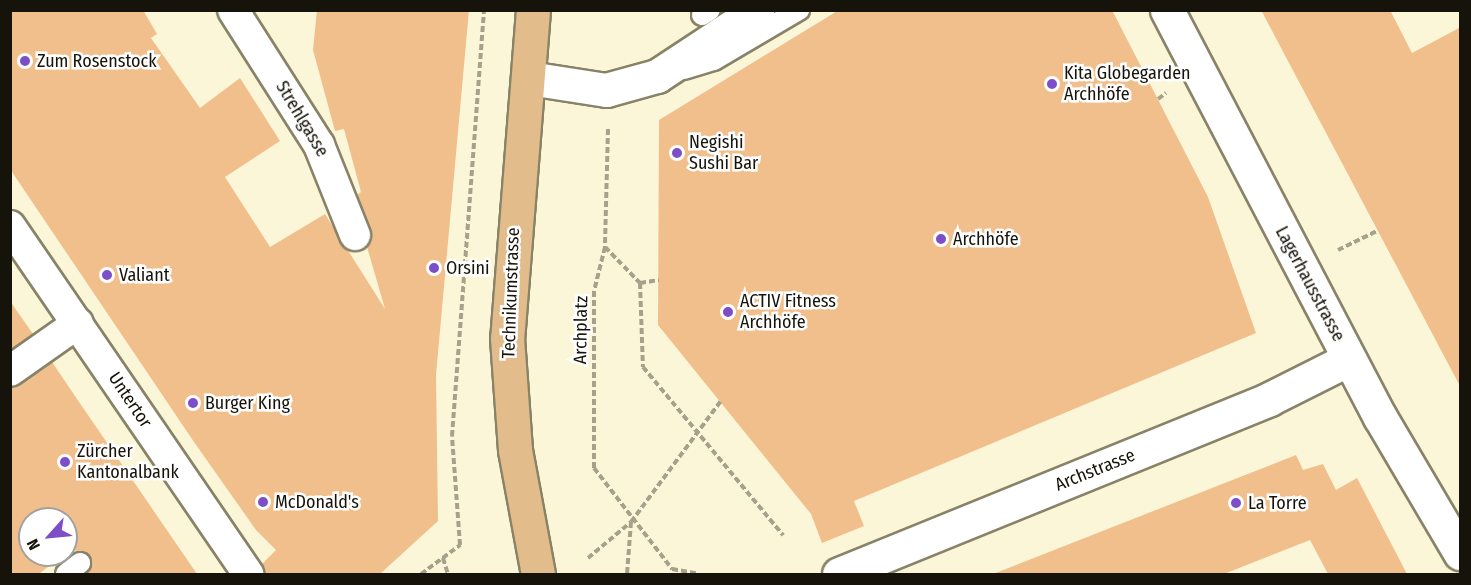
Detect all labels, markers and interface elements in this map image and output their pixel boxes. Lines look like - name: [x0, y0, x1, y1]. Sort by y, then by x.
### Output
- place label: Zum Rosenstock: [37, 50, 157, 72]
- marker: Zum Rosenstock: [18, 54, 32, 68]
- place label: Kita Globegarden Archhöfe: [1064, 63, 1191, 106]
- street label: Strehlgasse: [271, 77, 333, 161]
- marker: Kita Globegarden Archhöfe: [1045, 77, 1059, 91]
- place label: Negishi Sushi Bar: [689, 132, 758, 174]
- marker: Negishi Sushi Bar: [670, 146, 684, 160]
- street label: Lagerhausstrasse: [1271, 223, 1349, 345]
- street label: Technikumstrasse: [498, 227, 524, 359]
- place label: Archhöfe: [953, 228, 1019, 250]
- marker: Archhöfe: [934, 232, 948, 246]
- place label: Orsini: [446, 257, 490, 279]
- marker: Orsini: [427, 261, 441, 275]
- place label: Valiant: [119, 264, 170, 286]
- marker: Valiant: [100, 268, 114, 282]
- place label: ACTIV Fitness Archhöfe: [740, 291, 836, 334]
- street label: Archplatz: [570, 296, 592, 364]
- marker: ACTIV Fitness Archhöfe: [721, 305, 735, 319]
- street label: Untertor: [104, 368, 156, 432]
- place label: Burger King: [205, 392, 290, 414]
- marker: Burger King: [186, 396, 200, 410]
- place label: Zürcher Kantonalbank: [77, 441, 179, 484]
- street label: Archstrasse: [1052, 444, 1138, 496]
- marker: Zürcher Kantonalbank: [58, 455, 72, 469]
- place label: McDonald's: [275, 491, 359, 513]
- place label: La Torre: [1248, 492, 1307, 514]
- marker: McDonald's: [256, 495, 270, 509]
- marker: La Torre: [1229, 496, 1243, 510]
- north arrow: [18, 507, 78, 567]
- text: N: [23, 536, 44, 553]

